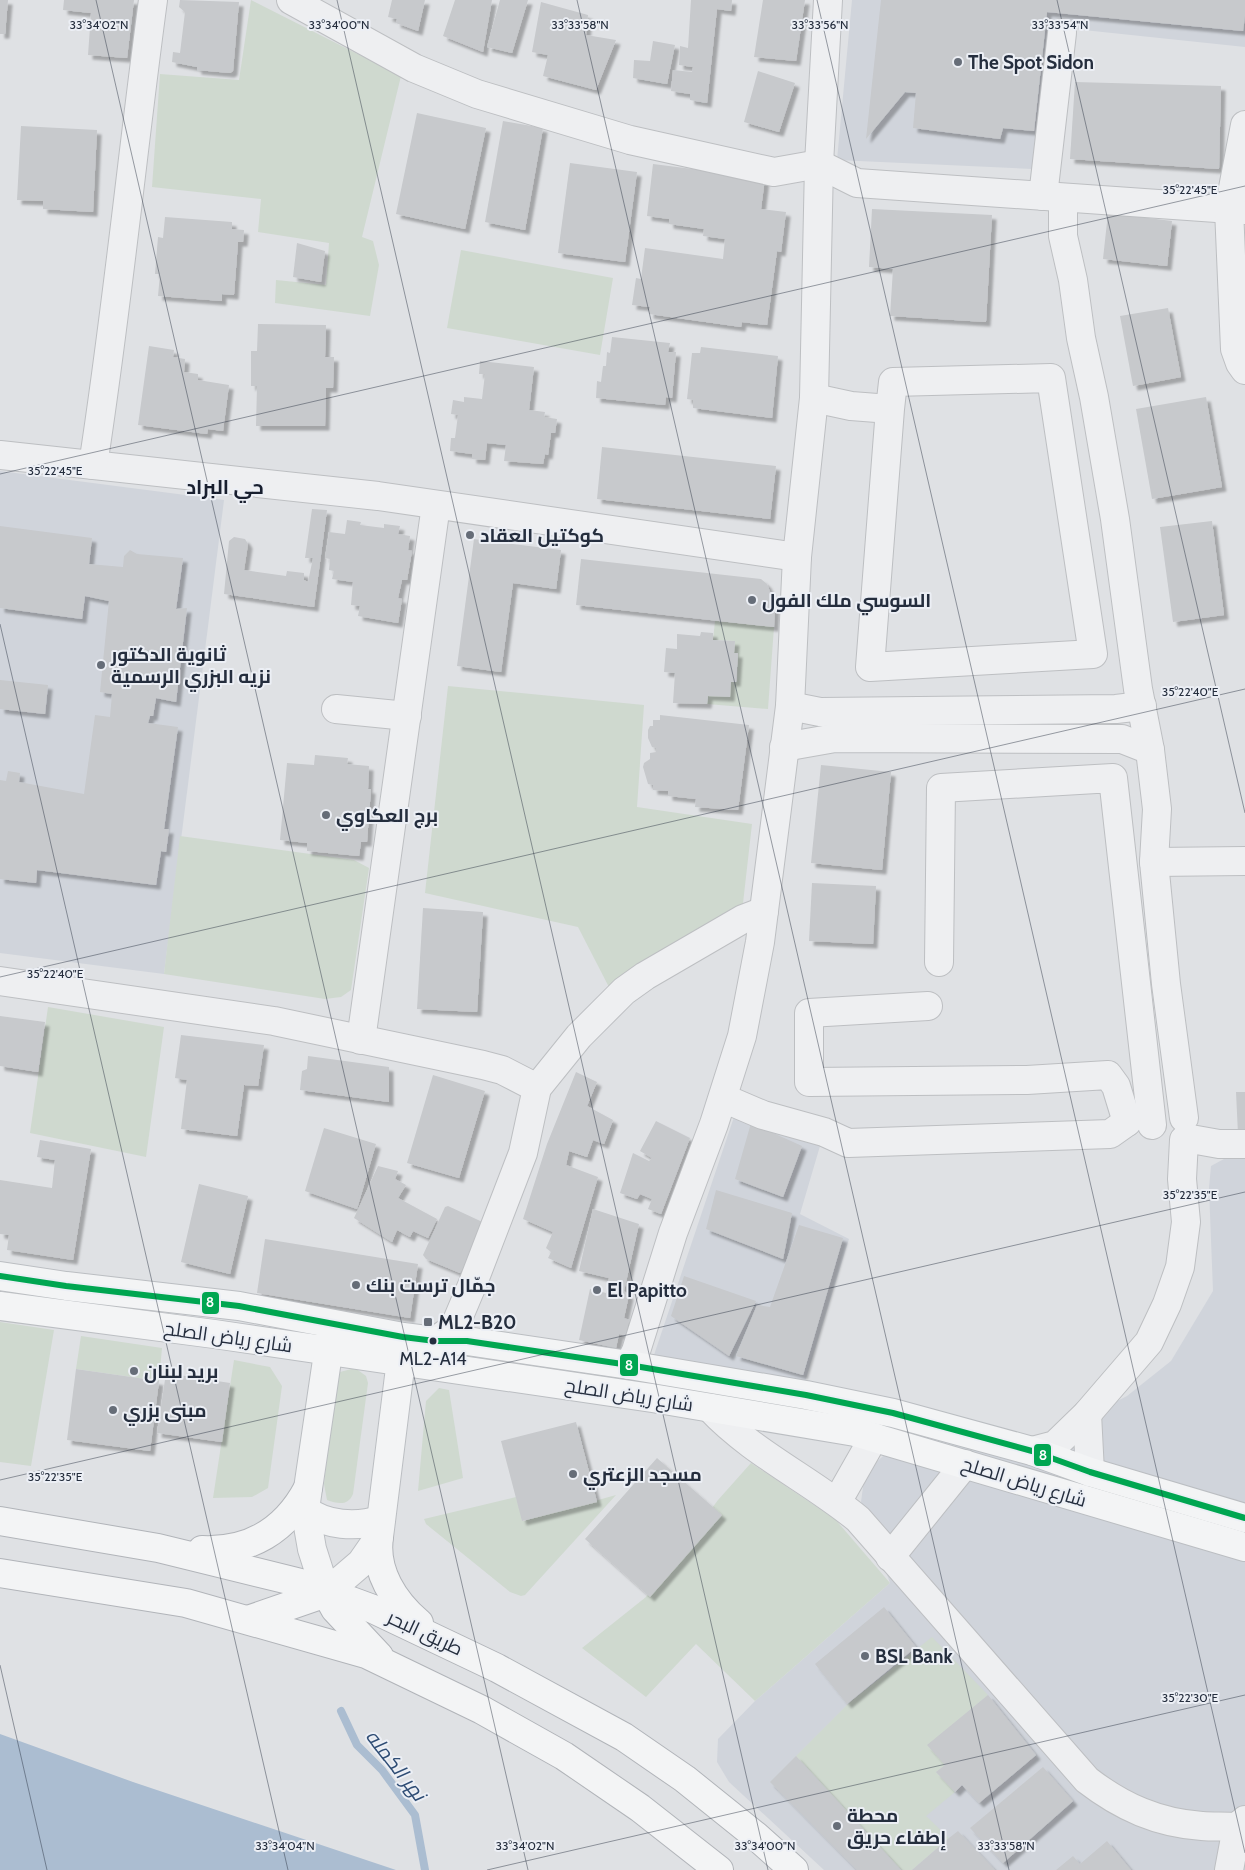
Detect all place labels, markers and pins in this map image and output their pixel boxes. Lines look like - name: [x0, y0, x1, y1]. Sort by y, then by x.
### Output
- place label: The Spot Sidon: [968, 51, 1094, 74]
- marker: The Spot Sidon: [952, 56, 964, 68]
- place label: كوكتيل العقاد: [480, 524, 604, 547]
- marker: كوكتيل العقاد: [464, 529, 476, 541]
- place label: السوسي ملك الفول: [762, 589, 931, 616]
- marker: السوسي ملك الفول: [746, 594, 758, 606]
- place label: ثانوية الدكتور نزيه البزري الرسمية: [110, 643, 271, 692]
- marker: ثانوية الدكتور نزيه البزري الرسمية: [95, 659, 107, 671]
- place label: برج العكاوي: [336, 804, 438, 831]
- marker: برج العكاوي: [320, 809, 332, 821]
- place label: جمّال ترست بنك: [366, 1274, 496, 1298]
- marker: جمّال ترست بنك: [350, 1279, 362, 1291]
- place label: El Papitto: [607, 1279, 687, 1302]
- marker: El Papitto: [591, 1284, 603, 1296]
- place label: ML2-B20: [438, 1311, 516, 1334]
- marker: ML2-B20: [422, 1316, 434, 1328]
- marker: ML2-A14: [428, 1336, 438, 1346]
- place label: ML2-A14: [399, 1348, 467, 1370]
- place label: بريد لبنان: [144, 1360, 218, 1383]
- marker: بريد لبنان: [128, 1365, 140, 1377]
- place label: مبنى بزري: [123, 1399, 207, 1426]
- marker: مبنى بزري: [107, 1404, 119, 1416]
- place label: مسجد الزعتري: [583, 1463, 702, 1490]
- marker: مسجد الزعتري: [567, 1468, 579, 1480]
- place label: BSL Bank: [875, 1645, 954, 1668]
- marker: BSL Bank: [859, 1650, 871, 1662]
- place label: محطة إطفاء حريق: [847, 1804, 946, 1851]
- marker: محطة إطفاء حريق: [831, 1820, 843, 1832]

